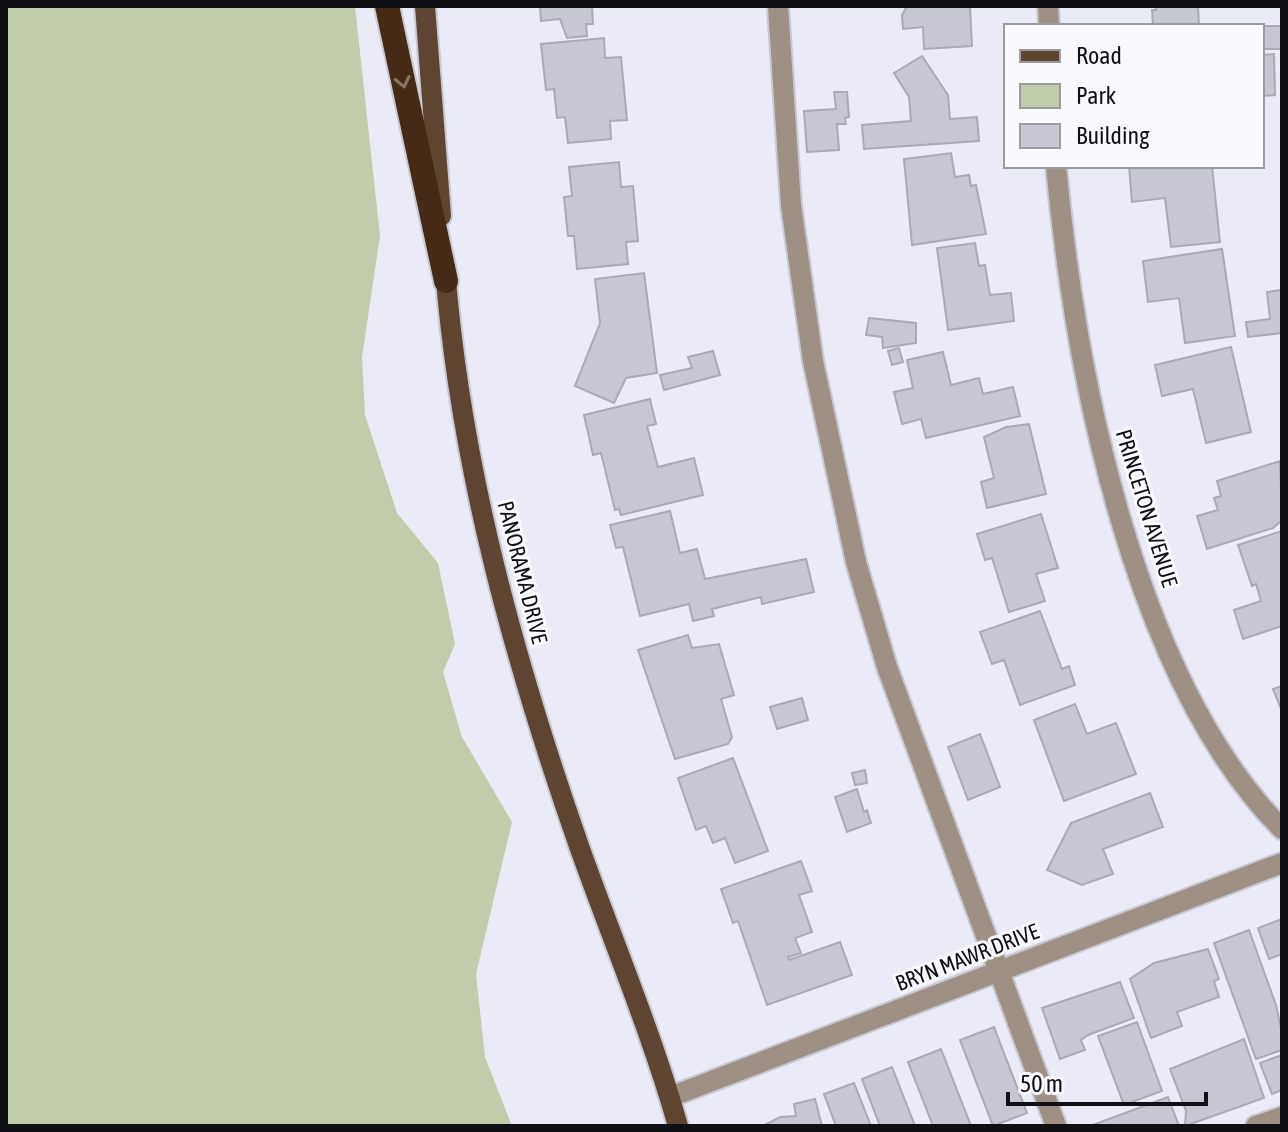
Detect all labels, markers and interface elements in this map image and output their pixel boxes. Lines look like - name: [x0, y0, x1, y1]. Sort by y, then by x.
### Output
- legend: [1004, 24, 1264, 168]
- text: Road: [1076, 42, 1122, 69]
- one-way arrow: [394, 75, 411, 89]
- text: Park: [1076, 82, 1117, 109]
- text: Building: [1076, 122, 1150, 149]
- street label: PRINCETON AVENUE: [1111, 426, 1184, 591]
- street label: PANORAMA DRIVE: [493, 498, 553, 647]
- street label: BRYN MAWR DRIVE: [892, 918, 1043, 996]
- scale bar: [1008, 1056, 1206, 1106]
- text: 50 m: [1020, 1070, 1063, 1097]

